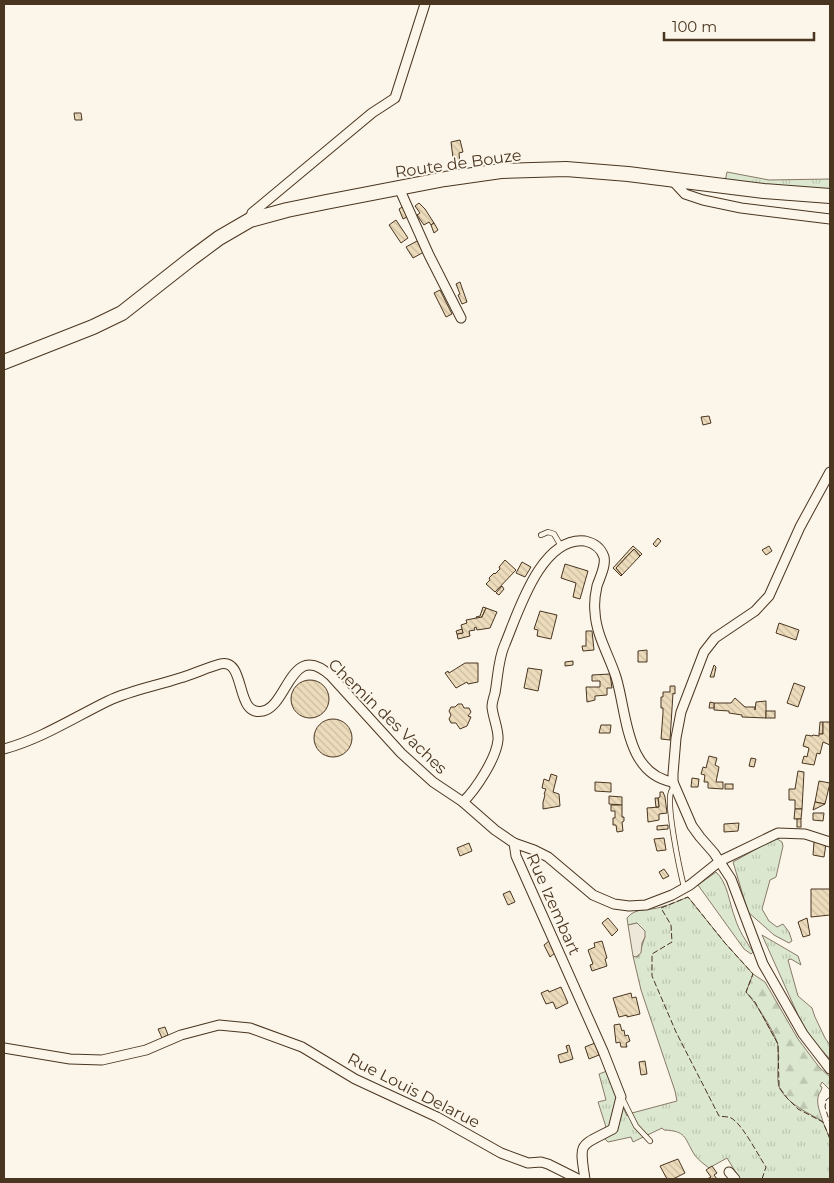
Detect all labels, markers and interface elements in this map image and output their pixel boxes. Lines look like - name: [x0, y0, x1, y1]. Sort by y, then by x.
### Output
- scale bar: [664, 10, 814, 42]
- text: 100 m: [672, 17, 717, 36]
- street label: Route de Bouze: [394, 145, 523, 182]
- street label: Chemin des Vaches: [324, 655, 451, 778]
- street label: Rue Izembart: [523, 851, 585, 958]
- street label: Rue Louis Delarue: [344, 1049, 483, 1132]

